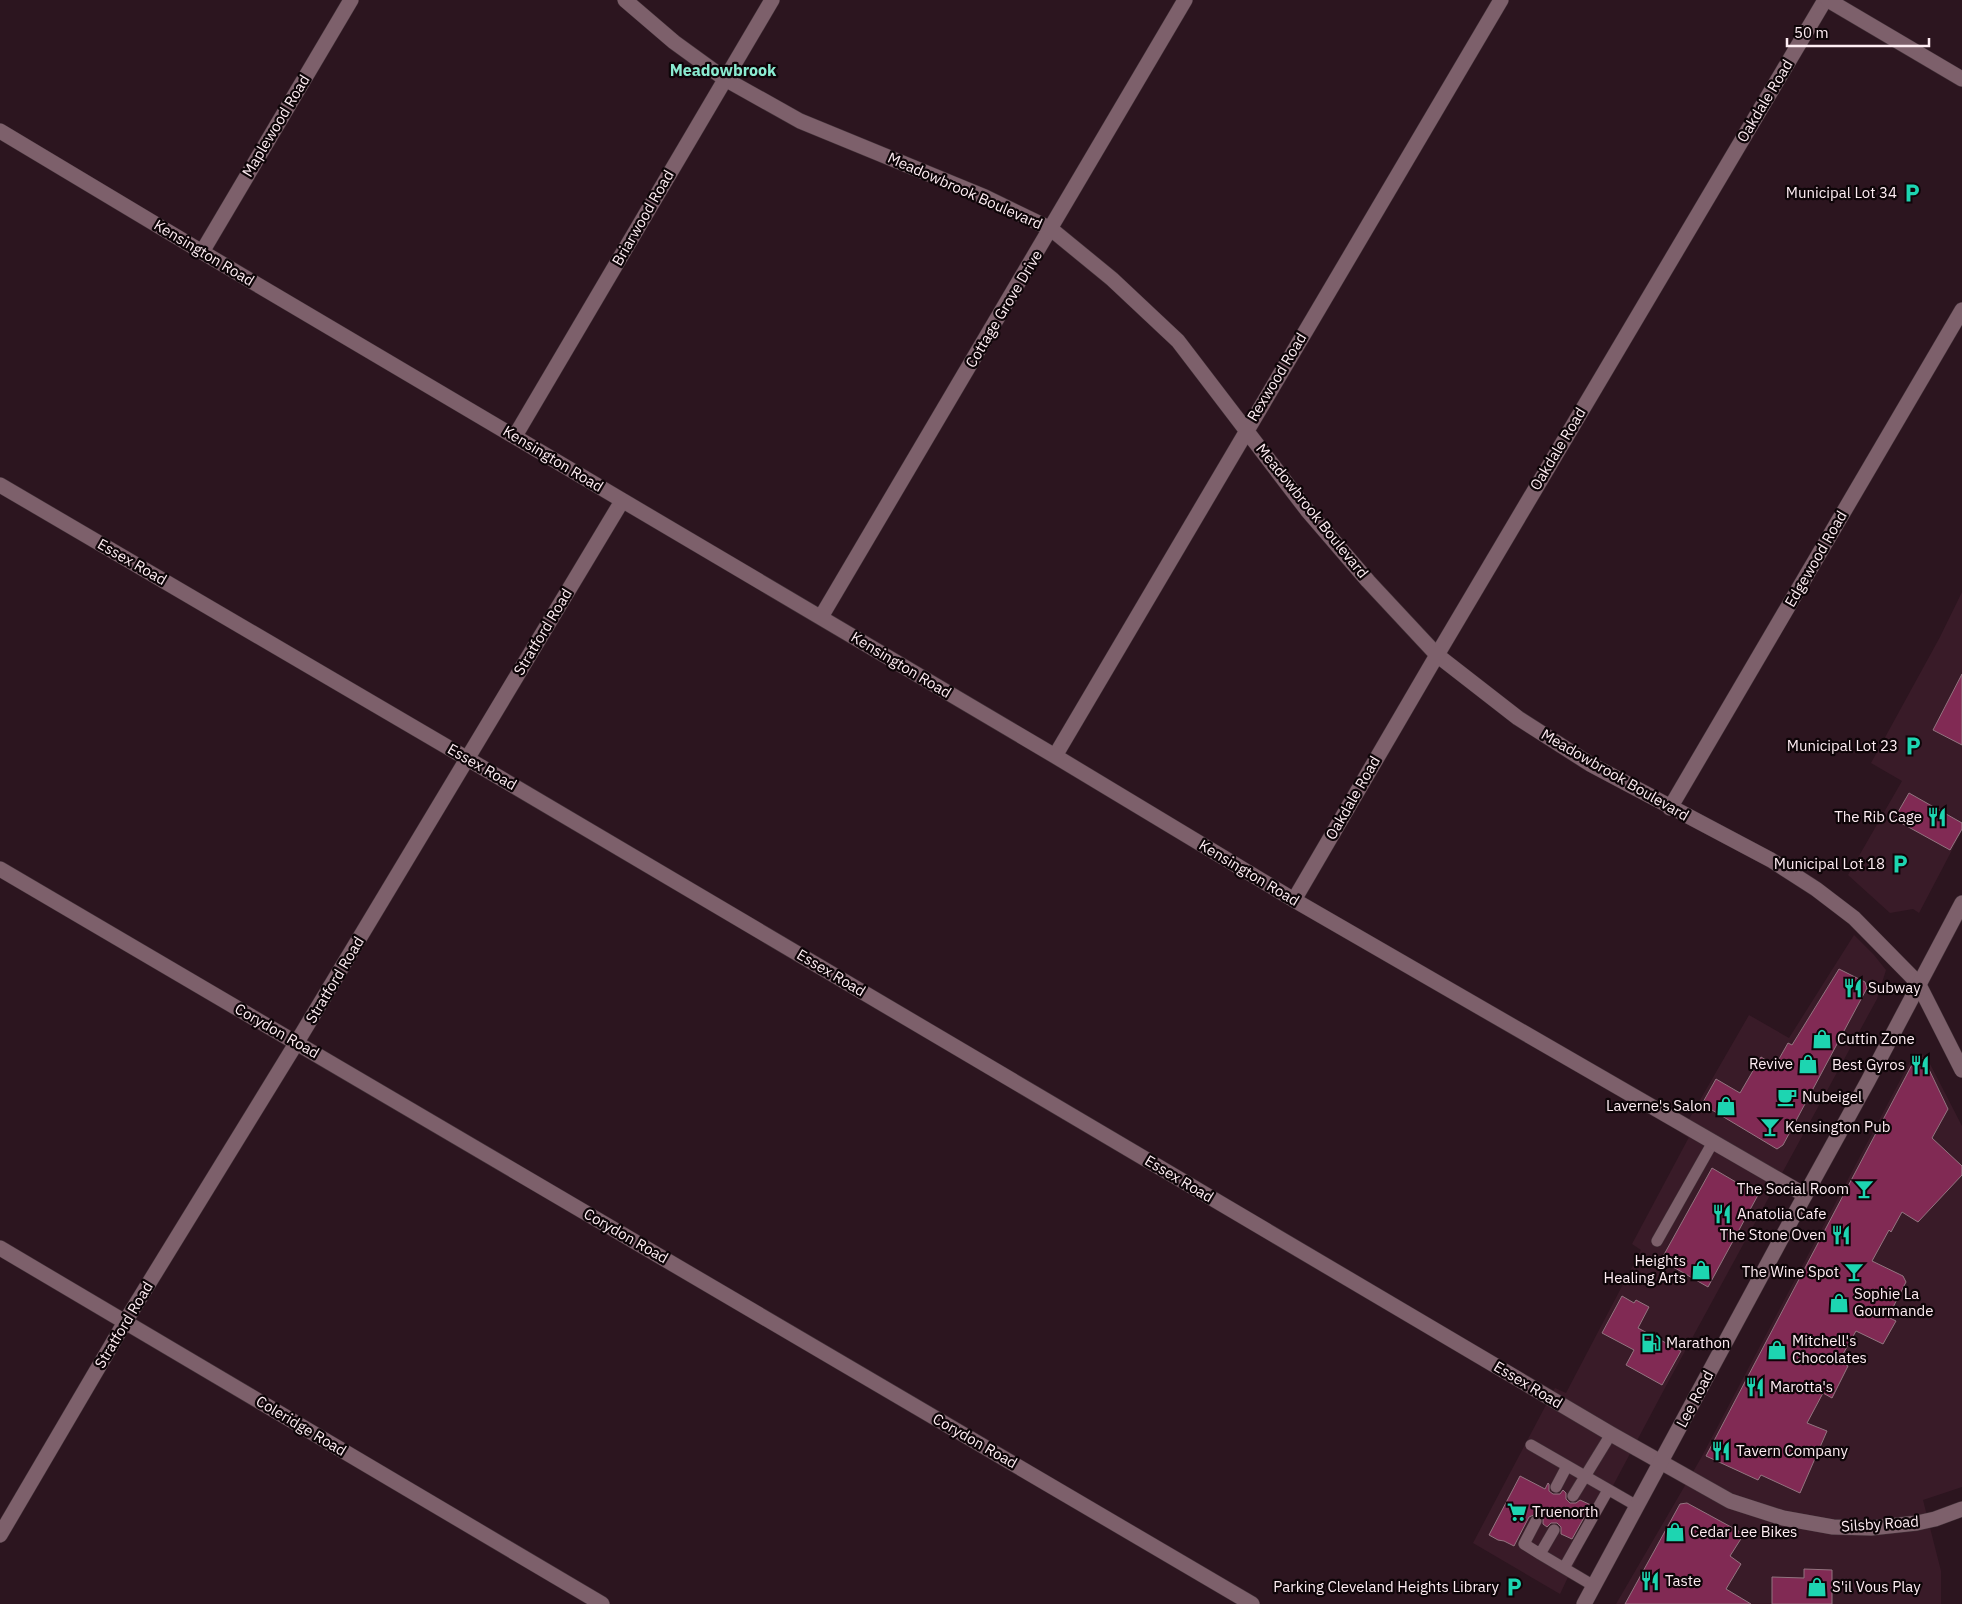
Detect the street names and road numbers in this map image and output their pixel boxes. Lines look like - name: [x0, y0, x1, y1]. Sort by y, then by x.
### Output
- street label: Oakdale Road: [1732, 56, 1797, 146]
- street label: Maplewood Road: [238, 71, 314, 180]
- street label: Meadowbrook Boulevard: [885, 148, 1046, 233]
- street label: Briarwood Road: [607, 166, 678, 269]
- street label: Kensington Road: [151, 215, 258, 290]
- street label: Cottage Grove Drive: [961, 247, 1046, 371]
- street label: Rexwood Road: [1243, 329, 1310, 425]
- street label: Oakdale Road: [1525, 404, 1590, 494]
- street label: Kensington Road: [500, 421, 607, 496]
- street label: Meadowbrook Boulevard: [1252, 440, 1373, 582]
- street label: Edgewood Road: [1780, 507, 1851, 610]
- street label: Essex Road: [94, 534, 170, 589]
- street label: Stratford Road: [509, 585, 576, 679]
- street label: Kensington Road: [848, 627, 955, 702]
- street label: Meadowbrook Boulevard: [1538, 724, 1693, 825]
- street label: Essex Road: [444, 739, 520, 794]
- street label: Oakdale Road: [1321, 753, 1384, 843]
- street label: Kensington Road: [1196, 835, 1303, 910]
- street label: Stratford Road: [301, 933, 368, 1027]
- street label: Essex Road: [793, 945, 869, 1001]
- street label: Corydon Road: [232, 999, 323, 1062]
- street label: Essex Road: [1141, 1151, 1217, 1207]
- street label: Corydon Road: [581, 1204, 672, 1267]
- street label: Stratford Road: [90, 1278, 157, 1372]
- street label: Essex Road: [1490, 1357, 1566, 1413]
- street label: Lee Road: [1672, 1367, 1717, 1431]
- street label: Coleridge Road: [253, 1391, 350, 1460]
- street label: Corydon Road: [930, 1409, 1021, 1472]
- street label: Silsby Road: [1840, 1511, 1920, 1536]

